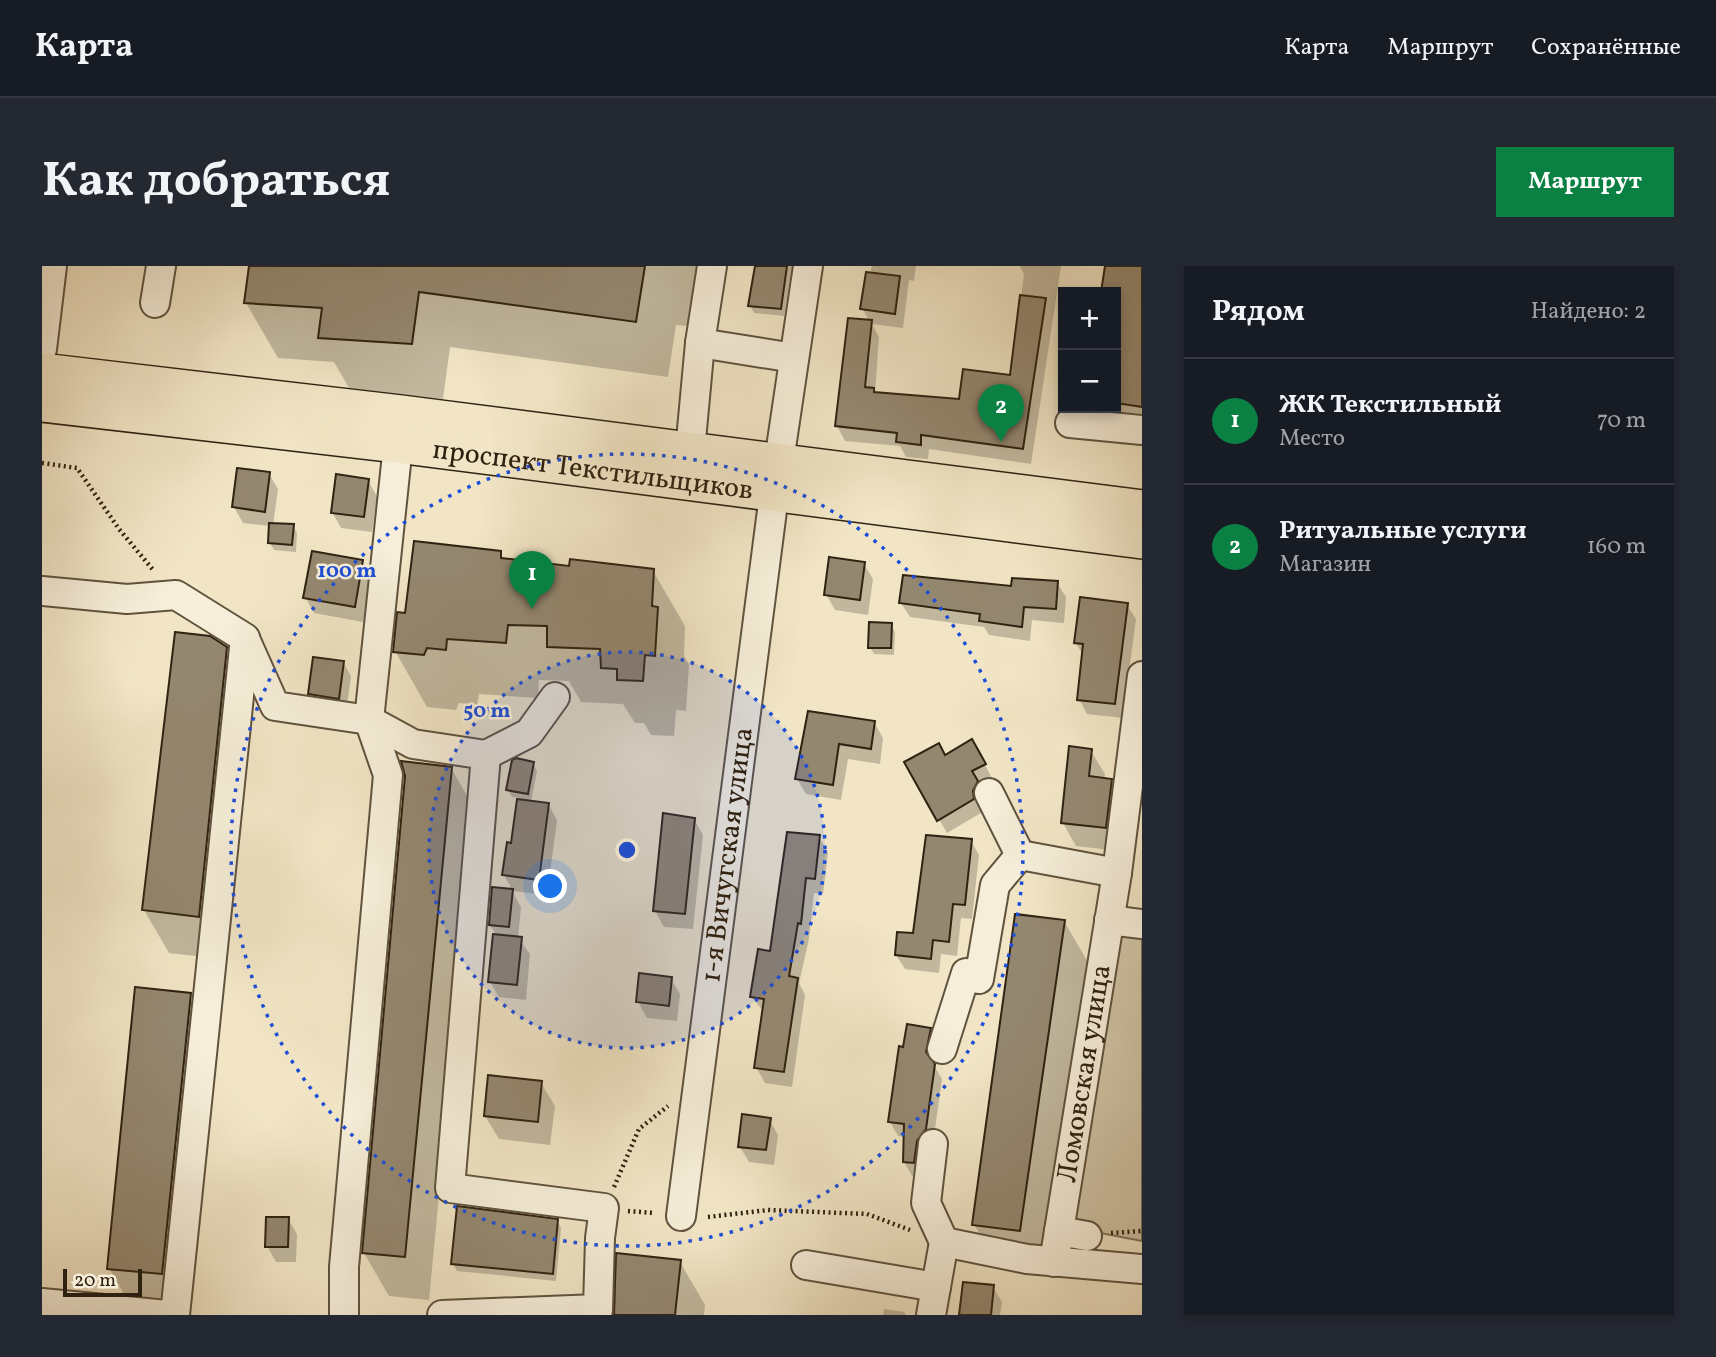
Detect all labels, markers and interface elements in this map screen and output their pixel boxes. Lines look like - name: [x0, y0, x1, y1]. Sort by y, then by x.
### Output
- text: Карта: [35, 25, 133, 71]
- text: Карта: [1284, 31, 1349, 65]
- text: Маршрут: [1387, 31, 1493, 65]
- text: Сохранённые: [1531, 31, 1681, 65]
- button: Маршрут: [1496, 147, 1674, 217]
- text: Как добраться: [42, 148, 390, 217]
- map controls: [1058, 287, 1121, 413]
- button: +: [1058, 287, 1121, 350]
- text: Рядом: [1212, 291, 1305, 333]
- text: Найдено: 2: [1531, 296, 1646, 328]
- button: −: [1058, 350, 1121, 413]
- pin: 2: [978, 384, 1024, 442]
- text: ЖК Текстильный: [1279, 387, 1501, 423]
- text: 1: [1230, 405, 1240, 437]
- text: 70 m: [1597, 405, 1646, 437]
- text: Место: [1279, 423, 1345, 455]
- street label: проспект Текстильщиков: [430, 430, 756, 510]
- text: Ритуальные услуги: [1279, 513, 1527, 549]
- text: 2: [1229, 531, 1241, 563]
- text: 160 m: [1587, 531, 1646, 563]
- text: Магазин: [1279, 549, 1371, 581]
- pin: 1: [509, 551, 555, 609]
- text: 100 m: [317, 557, 377, 586]
- text: 50 m: [463, 697, 511, 726]
- street label: 1-я Вичугская улица: [692, 725, 763, 985]
- centre of rings: [615, 838, 639, 862]
- your location: [533, 869, 567, 903]
- street label: Ломовская улица: [1048, 962, 1121, 1185]
- scale bar: [63, 1266, 142, 1298]
- text: 20 m: [74, 1268, 116, 1294]

